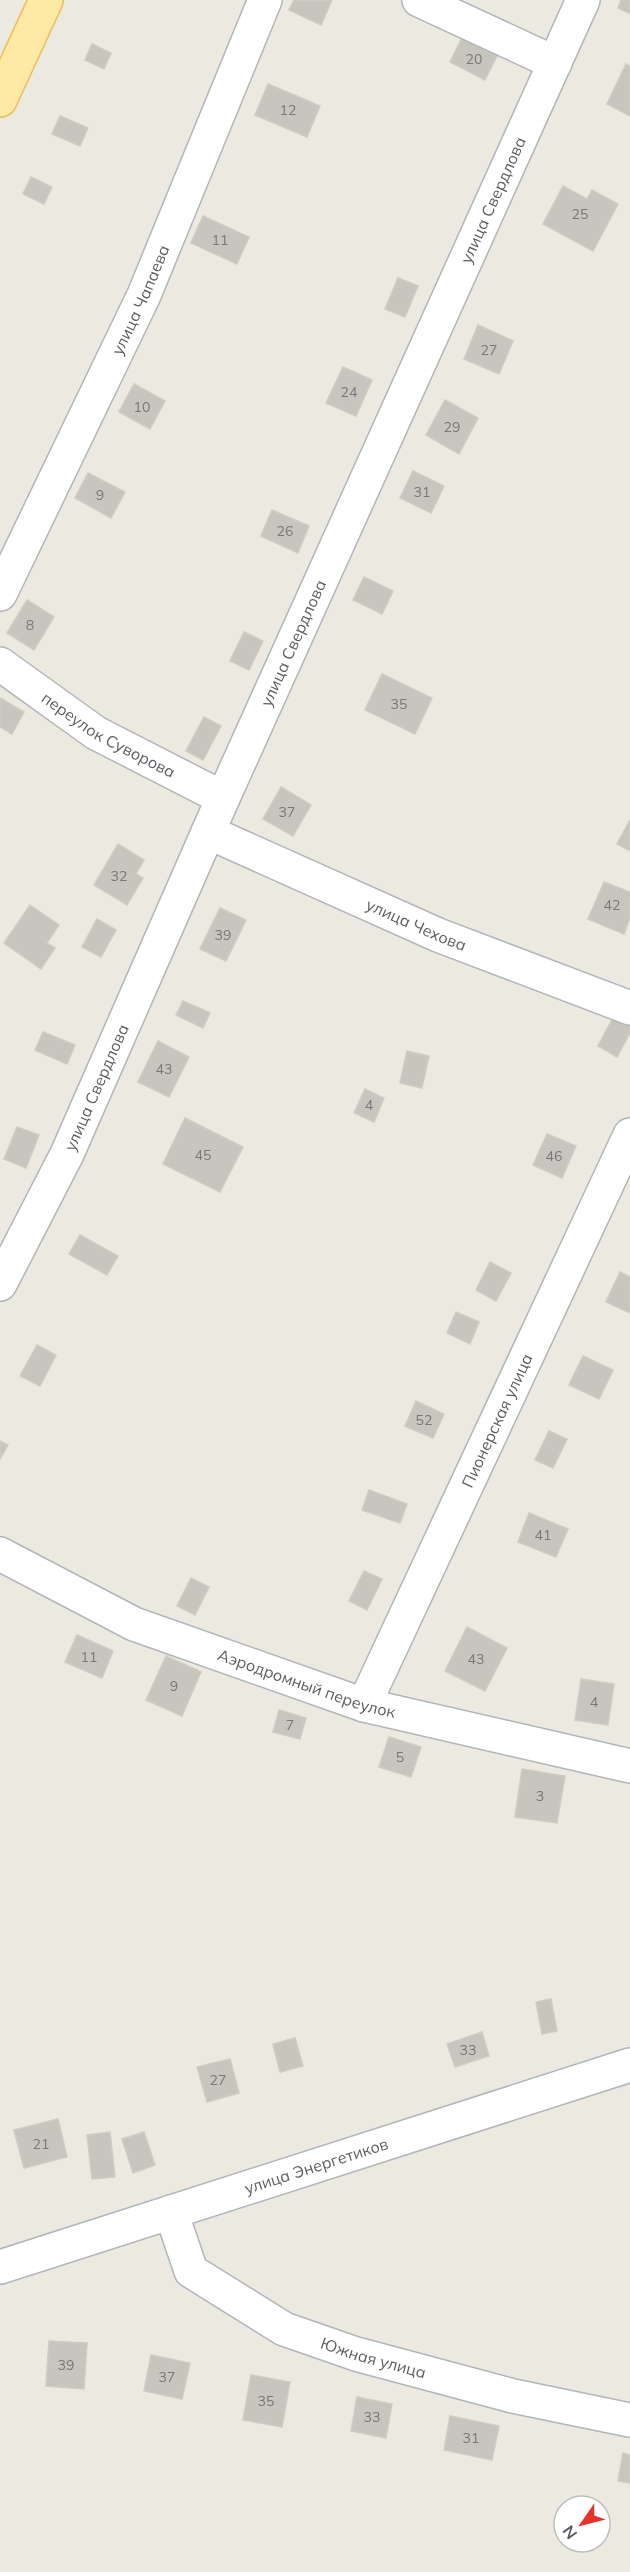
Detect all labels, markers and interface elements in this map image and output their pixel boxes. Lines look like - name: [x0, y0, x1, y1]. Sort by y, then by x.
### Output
- house number: 20: [466, 50, 482, 68]
- house number: 12: [280, 101, 296, 119]
- street label: улица Свердлова: [456, 134, 530, 266]
- house number: 25: [572, 205, 588, 223]
- house number: 11: [212, 231, 228, 249]
- street label: улица Чапаева: [107, 242, 174, 358]
- house number: 27: [481, 341, 497, 359]
- house number: 24: [341, 383, 358, 401]
- house number: 10: [134, 398, 150, 416]
- house number: 29: [444, 418, 460, 436]
- house number: 31: [414, 483, 430, 501]
- house number: 9: [96, 486, 104, 504]
- house number: 26: [277, 522, 293, 540]
- street label: улица Свердлова: [256, 577, 330, 709]
- house number: 8: [26, 616, 34, 634]
- street label: переулок Суворова: [38, 687, 179, 782]
- house number: 35: [391, 695, 407, 713]
- house number: 37: [279, 803, 295, 821]
- house number: 32: [111, 867, 127, 885]
- street label: улица Чехова: [363, 894, 469, 955]
- house number: 42: [604, 896, 620, 914]
- house number: 39: [215, 926, 231, 944]
- street label: улица Свердлова: [60, 1021, 133, 1154]
- house number: 43: [156, 1060, 172, 1078]
- house number: 4: [365, 1096, 374, 1114]
- house number: 45: [195, 1146, 211, 1164]
- house number: 46: [546, 1147, 562, 1165]
- street label: Пионерская улица: [457, 1350, 537, 1491]
- house number: 52: [416, 1411, 432, 1429]
- house number: 41: [535, 1526, 551, 1544]
- street label: Аэродромный переулок: [215, 1644, 398, 1722]
- house number: 11: [81, 1648, 97, 1666]
- house number: 43: [468, 1650, 484, 1668]
- house number: 9: [170, 1677, 178, 1695]
- house number: 4: [590, 1693, 599, 1711]
- house number: 7: [286, 1716, 294, 1734]
- house number: 5: [396, 1748, 404, 1766]
- house number: 3: [536, 1787, 544, 1805]
- house number: 33: [460, 2041, 476, 2059]
- house number: 27: [210, 2071, 226, 2089]
- street label: улица Энергетиков: [242, 2133, 391, 2198]
- house number: 21: [33, 2135, 49, 2153]
- street label: Южная улица: [318, 2333, 428, 2382]
- house number: 39: [58, 2356, 74, 2374]
- house number: 37: [159, 2368, 175, 2386]
- house number: 35: [258, 2392, 274, 2410]
- house number: 33: [364, 2408, 380, 2426]
- house number: 31: [463, 2429, 479, 2447]
- north arrow: [552, 2494, 612, 2554]
- text: N: [558, 2522, 581, 2543]

